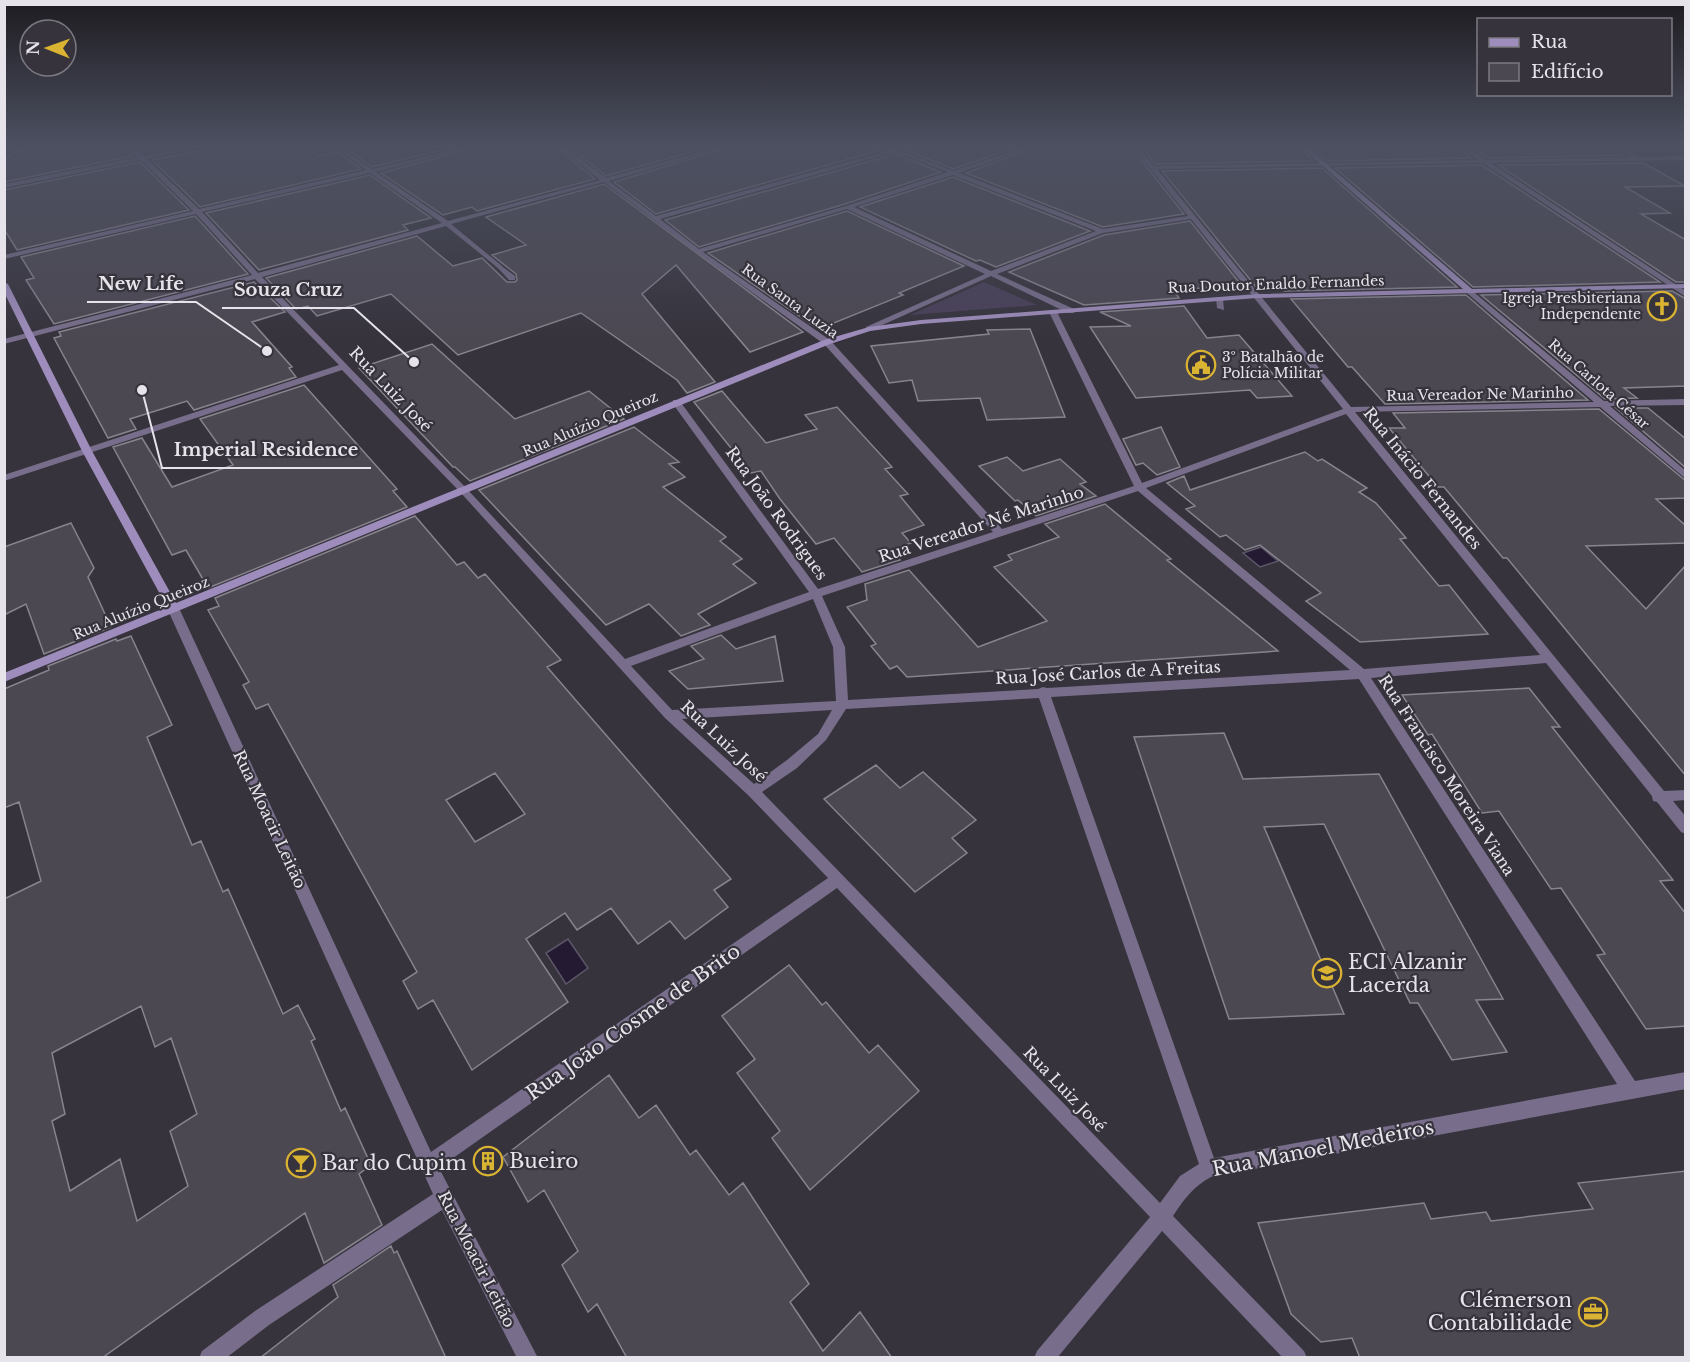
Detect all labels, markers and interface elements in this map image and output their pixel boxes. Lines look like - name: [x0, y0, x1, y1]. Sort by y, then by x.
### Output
- north arrow: [18, 18, 78, 78]
- legend: [1477, 18, 1672, 96]
- text: Rua: [1531, 31, 1567, 53]
- text: N: [23, 40, 43, 55]
- text: Edifício: [1531, 61, 1604, 83]
- street label: Rua Santa Luzia: [738, 260, 842, 342]
- callout: New Life: [87, 266, 196, 302]
- street label: Rua Doutor Enaldo Fernandes: [1167, 271, 1385, 297]
- callout: Souza Cruz: [222, 272, 354, 308]
- text: New Life: [98, 273, 184, 295]
- text: Souza Cruz: [234, 279, 342, 301]
- place label: Igreja Presbiteriana Independente: [1502, 289, 1641, 323]
- church icon: Igreja Presbiteriana Independente: [1646, 290, 1678, 322]
- street label: Rua Carlota César: [1545, 335, 1654, 433]
- street label: Rua Luiz José: [345, 342, 437, 436]
- place label: 3º Batalhão de Polícia Militar: [1222, 348, 1324, 382]
- public building icon: 3º Batalhão de Polícia Militar: [1185, 349, 1217, 381]
- street label: Rua Vereador Ne Marinho: [1386, 383, 1574, 405]
- street label: Rua Aluízio Queiroz: [519, 387, 661, 461]
- street label: Rua Inácio Fernandes: [1359, 403, 1487, 553]
- callout: Imperial Residence: [162, 432, 371, 468]
- text: Imperial Residence: [174, 439, 358, 461]
- street label: Rua João Rodrigues: [722, 442, 832, 584]
- street label: Rua Vereador Né Marinho: [876, 481, 1086, 567]
- street label: Rua Aluízio Queiroz: [70, 572, 212, 644]
- street label: Rua José Carlos de A Freitas: [995, 656, 1221, 688]
- street label: Rua Francisco Moreira Viana: [1374, 671, 1520, 880]
- street label: Rua Luiz José: [677, 696, 771, 786]
- street label: Rua Moacir Leitão: [229, 747, 311, 891]
- street label: Rua João Cosme de Brito: [521, 939, 745, 1105]
- place label: ECI Alzanir Lacerda: [1348, 950, 1467, 997]
- school or university icon: ECI Alzanir Lacerda: [1311, 957, 1343, 989]
- street label: Rua Luiz José: [1019, 1042, 1111, 1136]
- street label: Rua Manoel Medeiros: [1210, 1115, 1436, 1181]
- building icon: Bueiro: [472, 1145, 504, 1177]
- bar icon: Bar do Cupim: [285, 1147, 317, 1179]
- place label: Bueiro: [509, 1149, 578, 1173]
- place label: Bar do Cupim: [322, 1151, 467, 1175]
- street label: Rua Moacir Leitão: [434, 1187, 520, 1331]
- place label: Clémerson Contabilidade: [1428, 1288, 1572, 1335]
- office icon: Clémerson Contabilidade: [1577, 1296, 1609, 1328]

